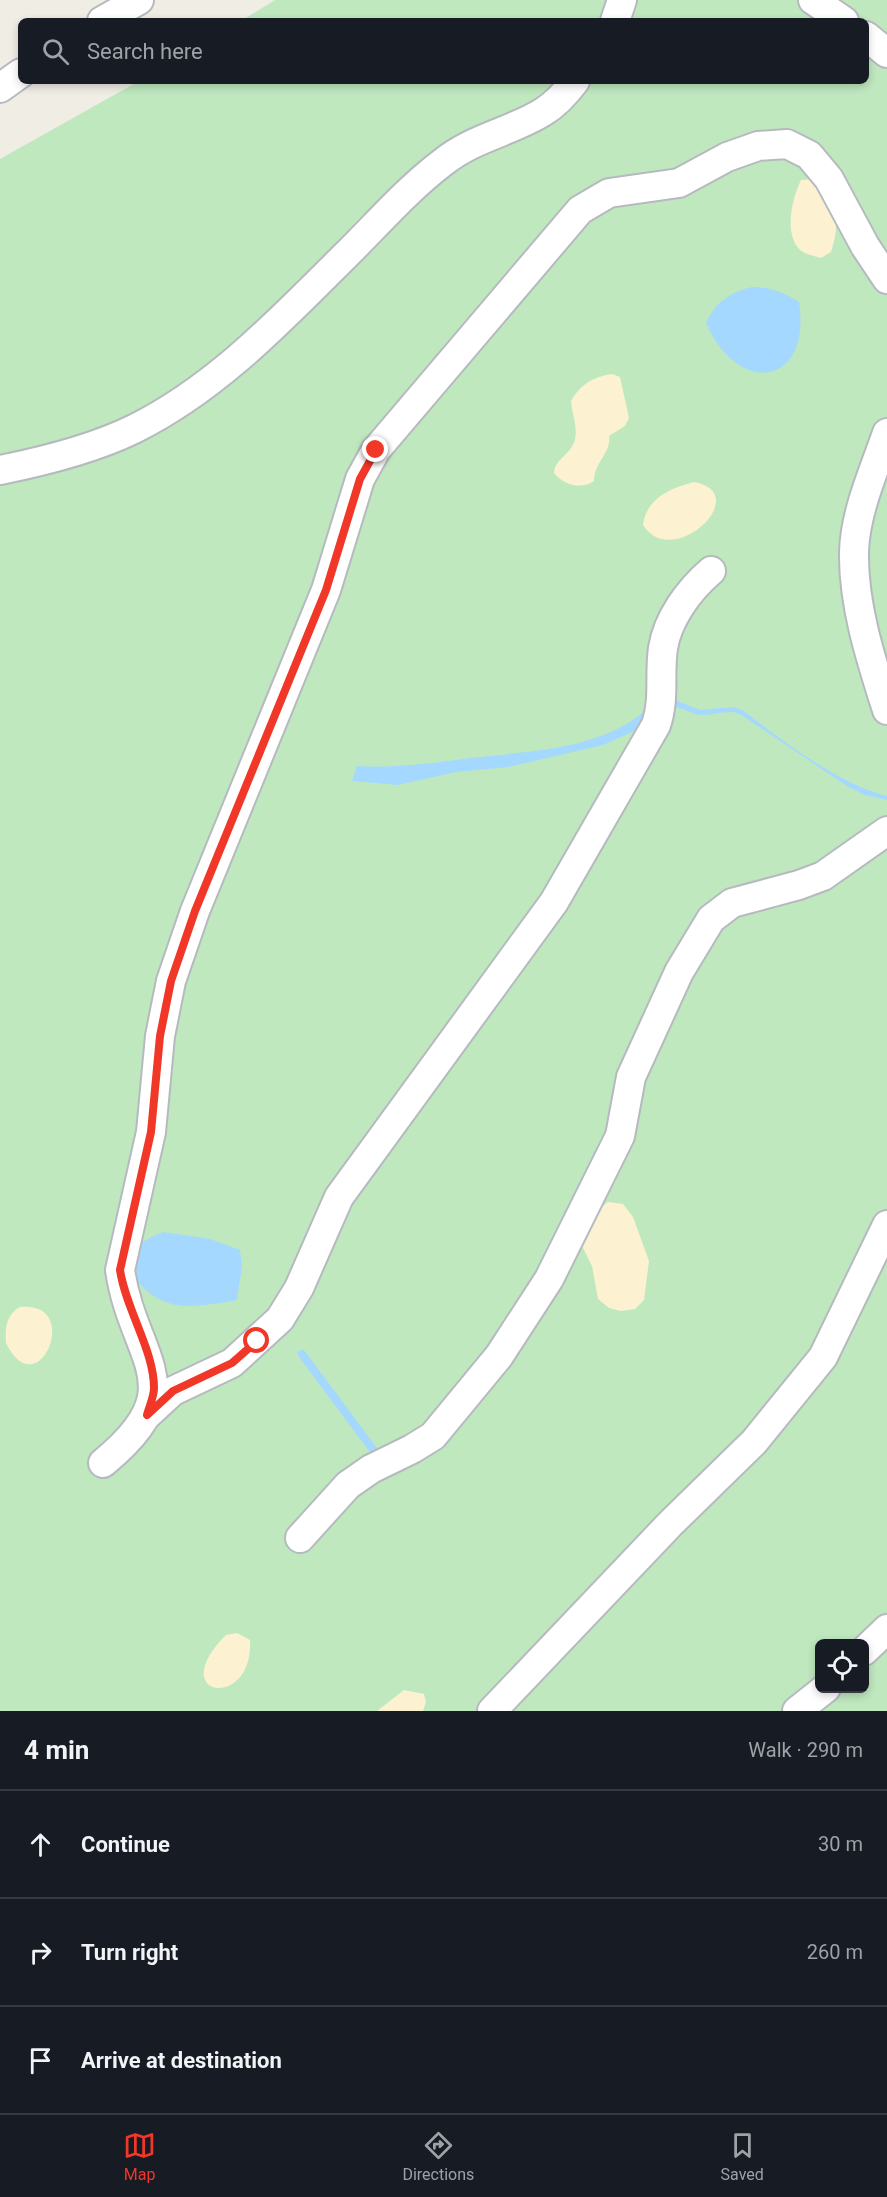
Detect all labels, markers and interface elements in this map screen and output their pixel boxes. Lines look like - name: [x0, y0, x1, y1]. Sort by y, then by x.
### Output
- search box: [18, 18, 869, 84]
- icon: search: [39, 35, 72, 68]
- text: Search here: [87, 39, 203, 64]
- route end: [362, 436, 388, 462]
- route start: [243, 1327, 269, 1353]
- map controls: [815, 1639, 869, 1693]
- button: locate: [815, 1639, 869, 1693]
- text: 4 min: [24, 1735, 89, 1765]
- text: Walk · 290 m: [748, 1738, 863, 1762]
- icon: ahead: [24, 1828, 57, 1861]
- text: Continue: [81, 1832, 170, 1857]
- text: 30 m: [818, 1832, 863, 1856]
- icon: right: [24, 1936, 57, 1969]
- text: Turn right: [81, 1940, 178, 1965]
- text: 260 m: [807, 1940, 863, 1964]
- icon: arrive: [24, 2044, 57, 2077]
- text: Arrive at destination: [81, 2048, 282, 2073]
- tab: Map: [123, 2129, 156, 2184]
- tab: Directions: [402, 2129, 474, 2184]
- tab: Saved: [721, 2129, 764, 2184]

